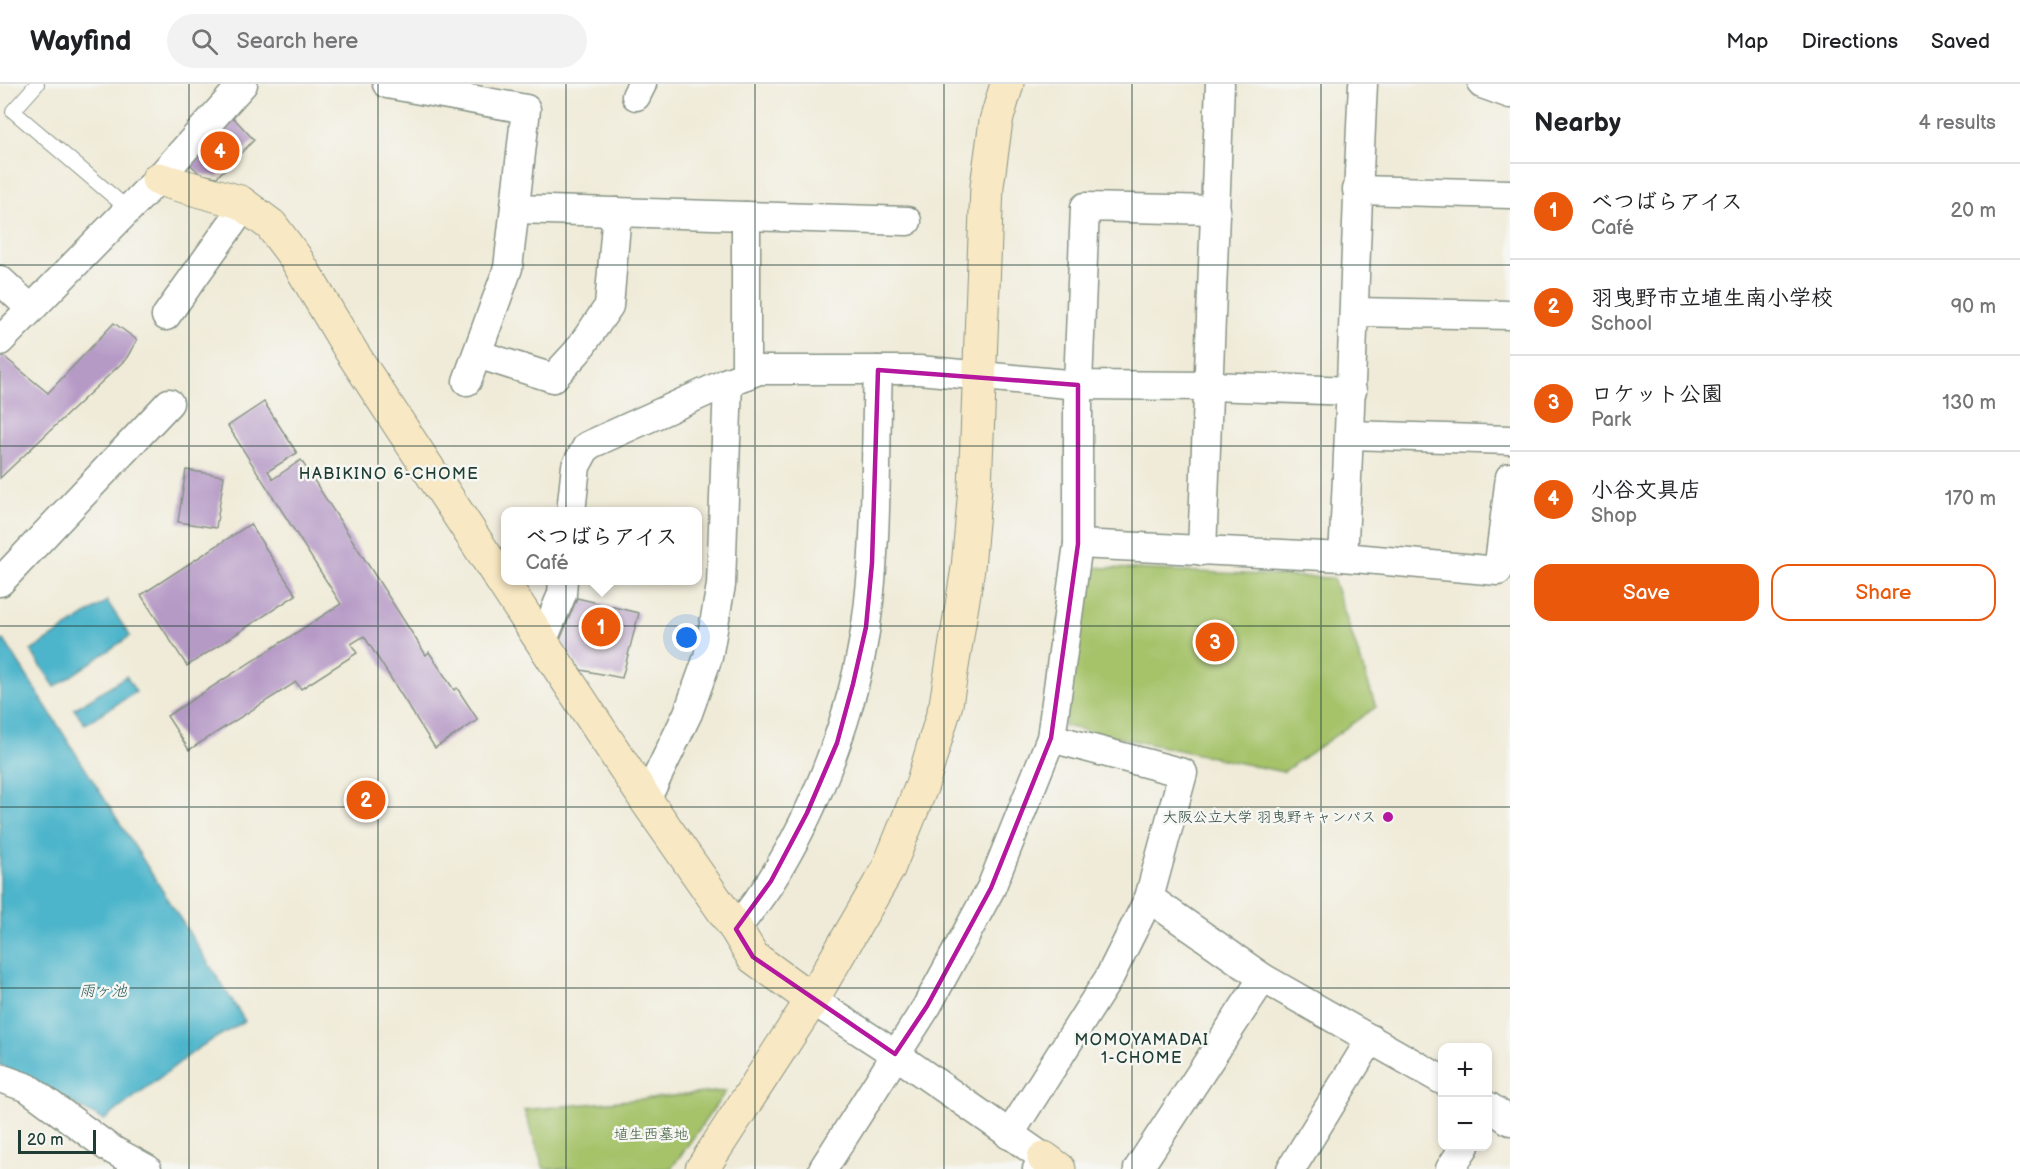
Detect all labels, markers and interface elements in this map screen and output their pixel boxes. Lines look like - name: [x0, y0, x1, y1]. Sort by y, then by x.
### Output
- search box: [167, 14, 587, 68]
- text: Wayfind: [30, 25, 131, 58]
- icon: search: [188, 25, 221, 58]
- text: Search here: [236, 28, 358, 55]
- text: Map: [1726, 29, 1769, 54]
- text: Directions: [1802, 29, 1898, 54]
- text: Saved: [1931, 29, 1990, 54]
- text: Nearby: [1534, 108, 1621, 139]
- text: 4 results: [1918, 111, 1996, 135]
- pin: 4: [200, 128, 240, 174]
- text: べつばらアイス: [1591, 189, 1743, 216]
- text: 1: [1549, 199, 1558, 223]
- text: 20 m: [1951, 199, 1996, 223]
- text: Café: [1591, 216, 1634, 240]
- text: 羽曳野市立埴生南小学校: [1591, 285, 1833, 312]
- text: 2: [1548, 295, 1559, 319]
- text: 90 m: [1951, 295, 1996, 319]
- text: School: [1591, 312, 1652, 336]
- text: ロケット公園: [1591, 381, 1723, 408]
- text: 3: [1548, 391, 1559, 415]
- text: 130 m: [1942, 391, 1996, 415]
- text: Park: [1591, 408, 1631, 432]
- district label: HABIKINO 6-CHOME: [299, 465, 479, 484]
- text: 小谷文具店: [1591, 477, 1701, 504]
- text: 4: [1548, 487, 1559, 511]
- text: 170 m: [1945, 487, 1996, 511]
- text: Shop: [1591, 504, 1637, 528]
- popup: [501, 507, 702, 585]
- text: べつばらアイス: [526, 524, 677, 551]
- text: Café: [526, 551, 569, 575]
- button: Save: [1534, 564, 1759, 621]
- button: Share: [1771, 564, 1996, 621]
- pin: 1: [582, 604, 620, 650]
- pin: 3: [1196, 620, 1234, 664]
- your location: [672, 623, 701, 652]
- pin: 2: [346, 778, 386, 822]
- place label: 大阪公立大学 羽曳野キャンパス: [1163, 808, 1376, 827]
- marker: 大阪公立大学 羽曳野キャンパス: [1381, 810, 1395, 824]
- water label: 雨ヶ池: [79, 982, 128, 1001]
- district label: MOMOYAMADAI 1-CHOME: [1074, 1031, 1210, 1068]
- map controls: [1438, 1043, 1492, 1151]
- button: +: [1438, 1043, 1492, 1097]
- button: −: [1438, 1097, 1492, 1151]
- park label: 埴生西墓地: [613, 1125, 689, 1144]
- scale bar: [18, 1127, 96, 1154]
- text: 20 m: [27, 1131, 63, 1150]

